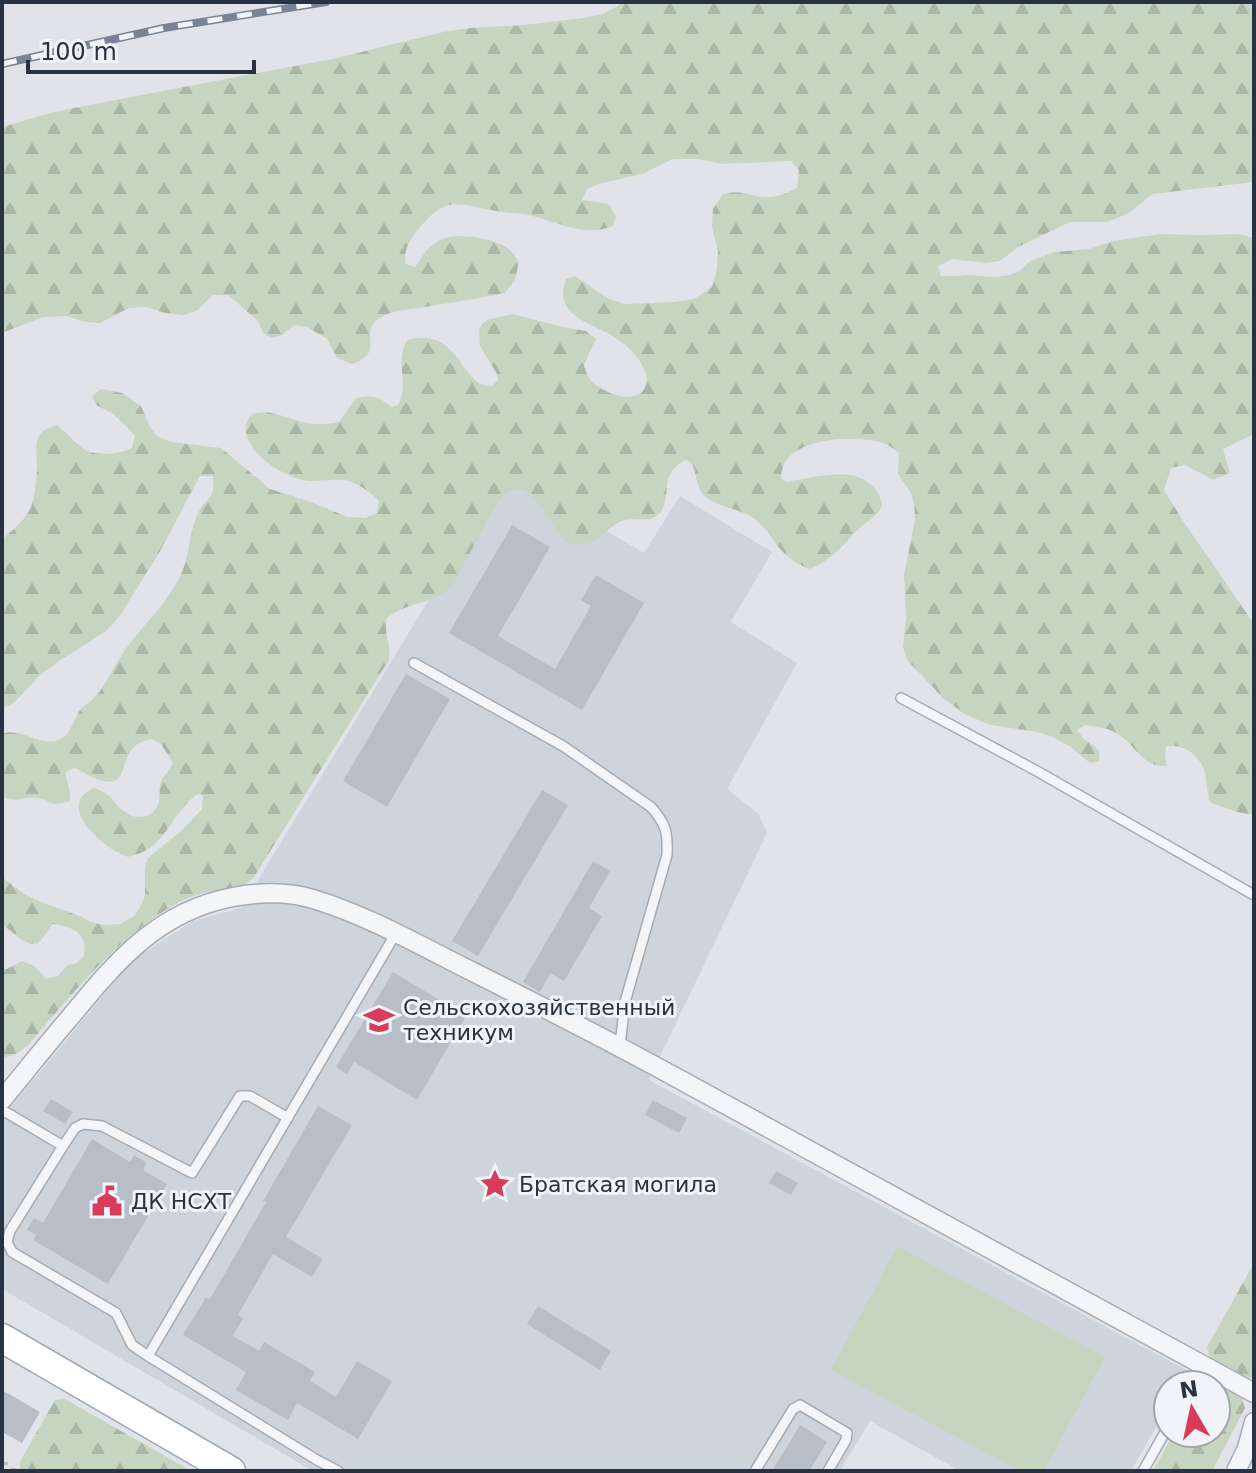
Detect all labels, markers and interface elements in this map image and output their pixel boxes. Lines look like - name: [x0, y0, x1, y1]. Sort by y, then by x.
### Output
- scale bar: [28, 24, 254, 74]
- text: 100 m: [40, 38, 117, 66]
- place label: Сельскохозяйственный техникум: [403, 995, 675, 1045]
- school or university icon: Сельскохозяйственный техникум: [362, 1003, 396, 1037]
- place icon: Братская могила: [478, 1167, 512, 1201]
- place label: Братская могила: [519, 1172, 717, 1197]
- public building icon: ДК НСХТ: [90, 1184, 124, 1218]
- place label: ДК НСХТ: [131, 1189, 232, 1214]
- north arrow: [1152, 1369, 1232, 1449]
- text: N: [1178, 1376, 1200, 1404]

